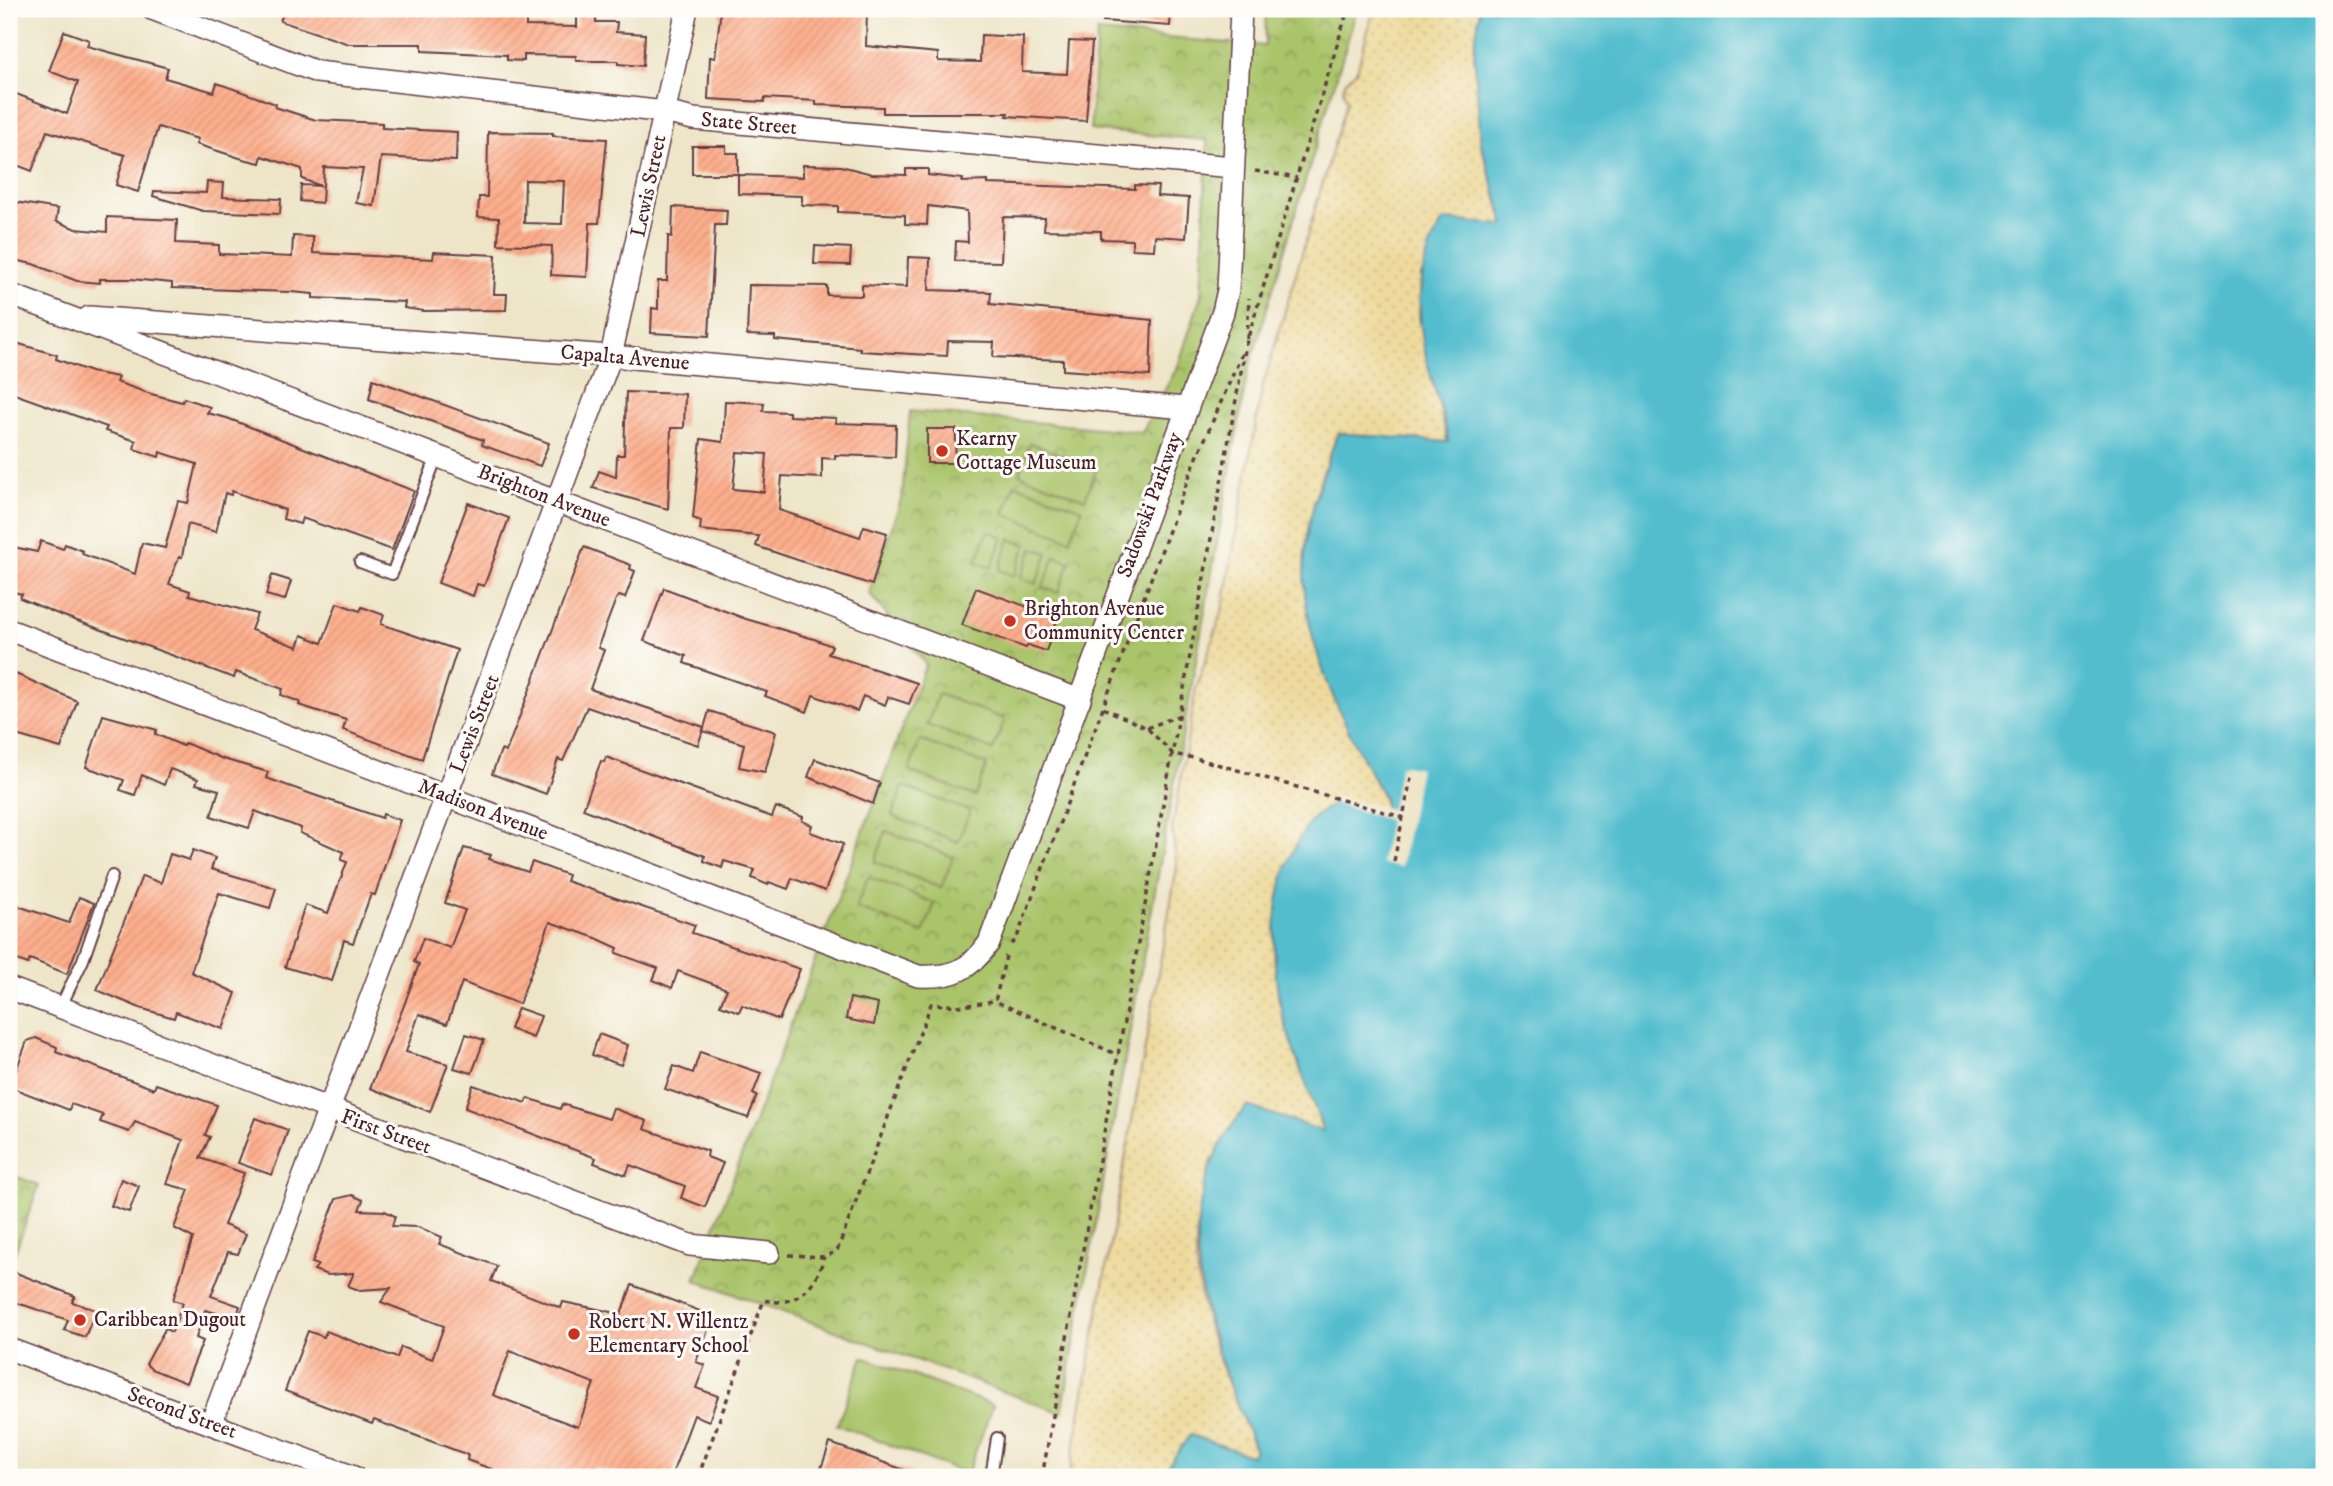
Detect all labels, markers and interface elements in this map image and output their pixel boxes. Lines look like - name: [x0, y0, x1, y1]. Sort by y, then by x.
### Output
- street label: State Street: [700, 107, 798, 141]
- street label: Lewis Street: [625, 132, 673, 239]
- street label: Capalta Avenue: [559, 339, 691, 377]
- place label: Kearny Cottage Museum: [956, 426, 1097, 476]
- street label: Sadowski Parkway: [1112, 428, 1189, 581]
- marker: Kearny Cottage Museum: [934, 443, 950, 459]
- street label: Brighton Avenue: [474, 459, 615, 533]
- place label: Brighton Avenue Community Center: [1024, 596, 1184, 646]
- marker: Brighton Avenue Community Center: [1002, 613, 1018, 629]
- street label: Lewis Street: [444, 671, 506, 777]
- street label: Madison Avenue: [414, 773, 552, 847]
- street label: First Street: [337, 1104, 435, 1160]
- place label: Caribbean Dugout: [94, 1307, 246, 1333]
- place label: Robert N. Willentz Elementary School: [588, 1309, 749, 1359]
- marker: Caribbean Dugout: [72, 1312, 88, 1328]
- marker: Robert N. Willentz Elementary School: [566, 1326, 582, 1342]
- street label: Second Street: [124, 1381, 241, 1445]

